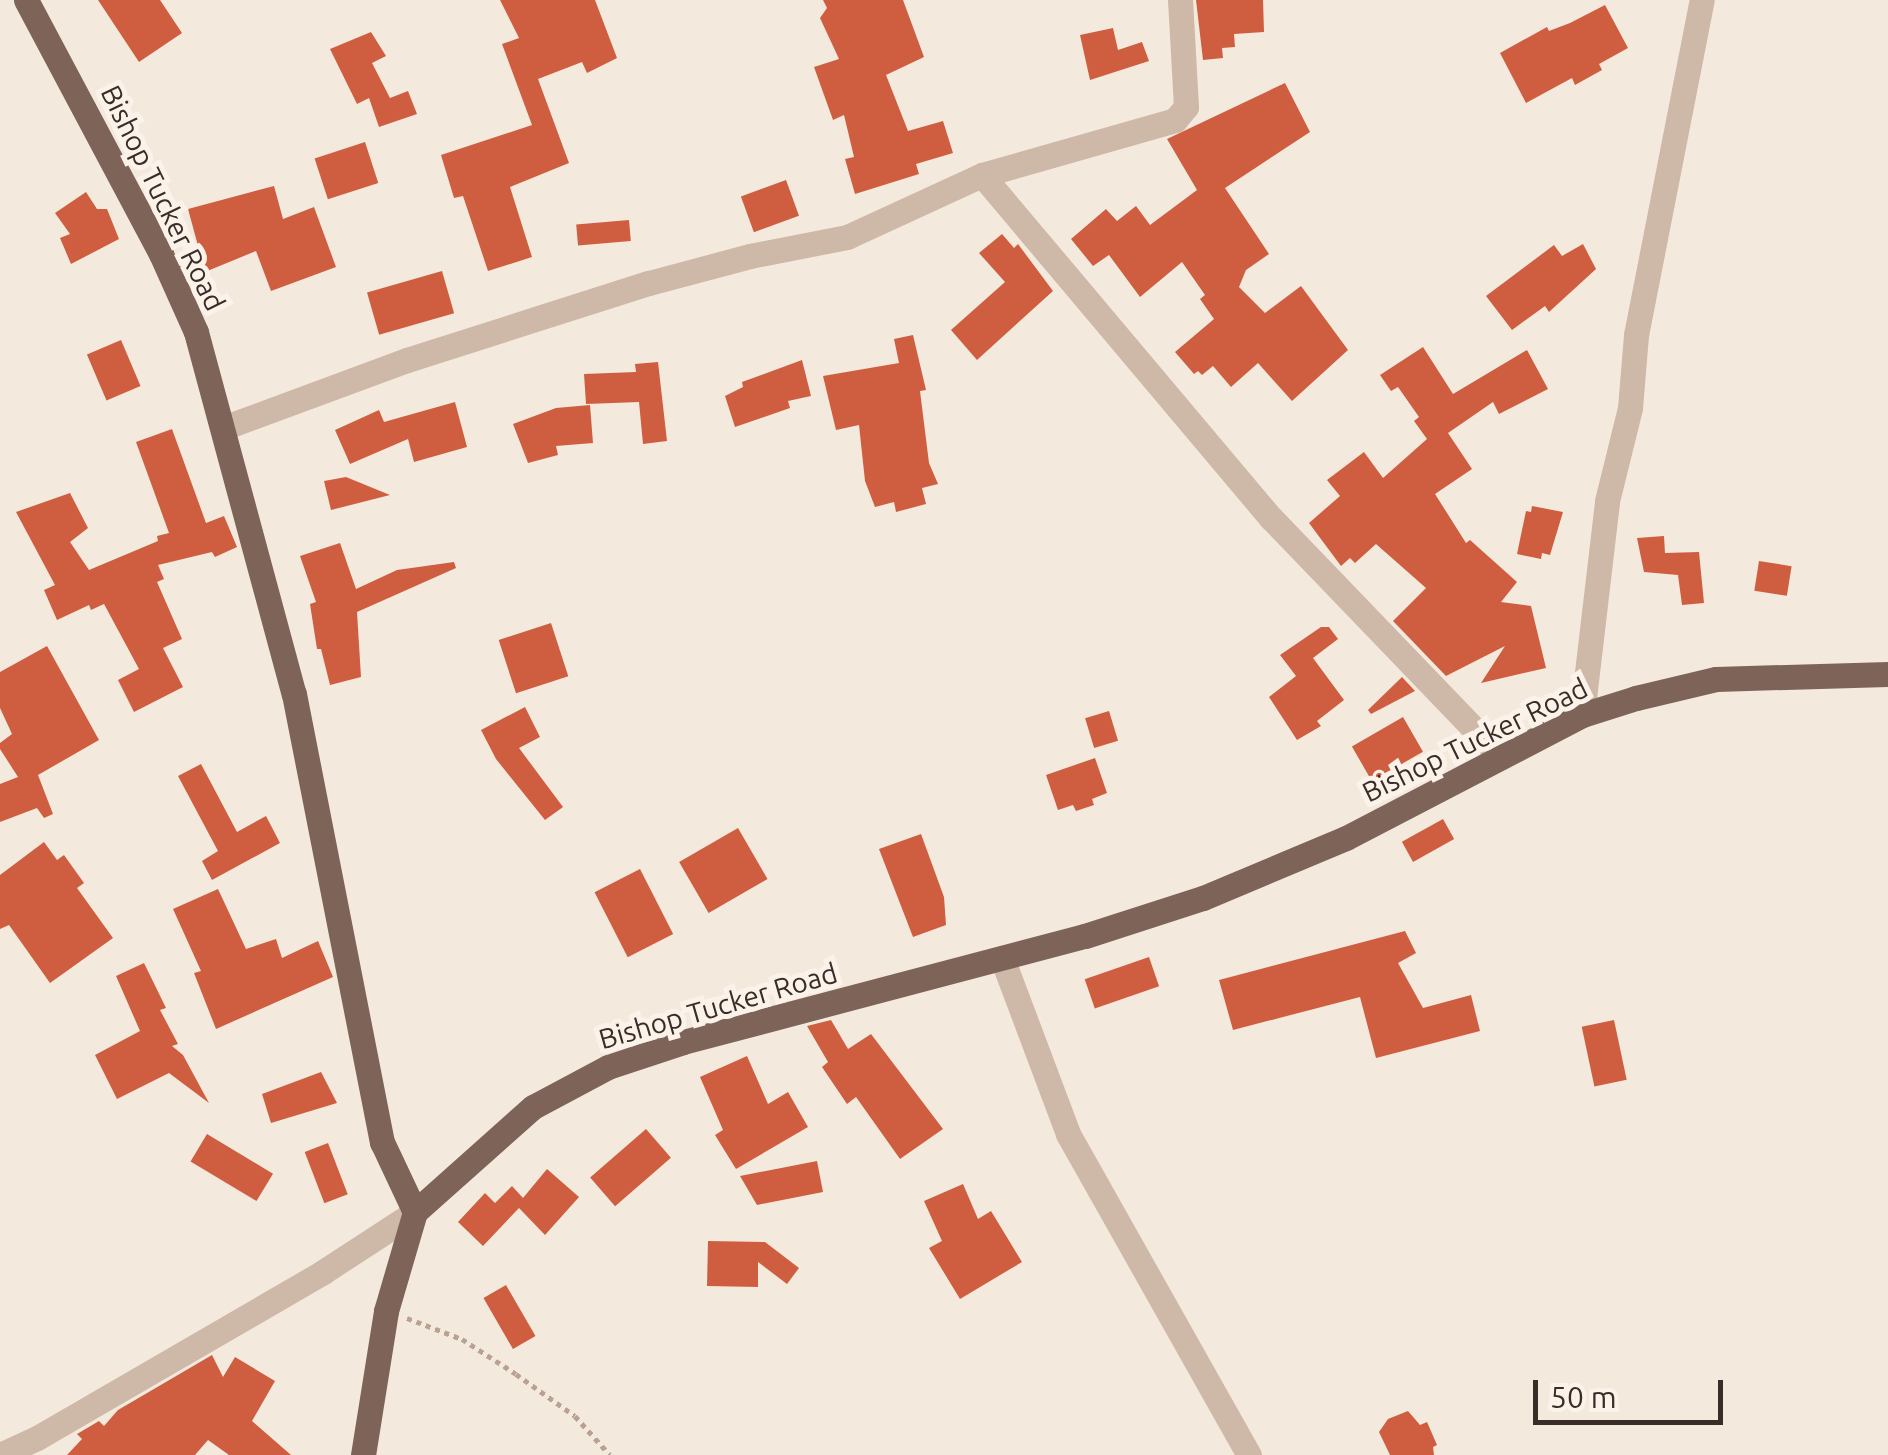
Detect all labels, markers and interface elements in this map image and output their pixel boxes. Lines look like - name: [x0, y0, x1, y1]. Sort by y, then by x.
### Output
- street label: Bishop Tucker Road: [94, 80, 232, 316]
- street label: Bishop Tucker Road: [1357, 671, 1593, 809]
- street label: Bishop Tucker Road: [595, 956, 841, 1056]
- scale bar: [1538, 1360, 1728, 1422]
- text: 50 m: [1550, 1380, 1617, 1414]

